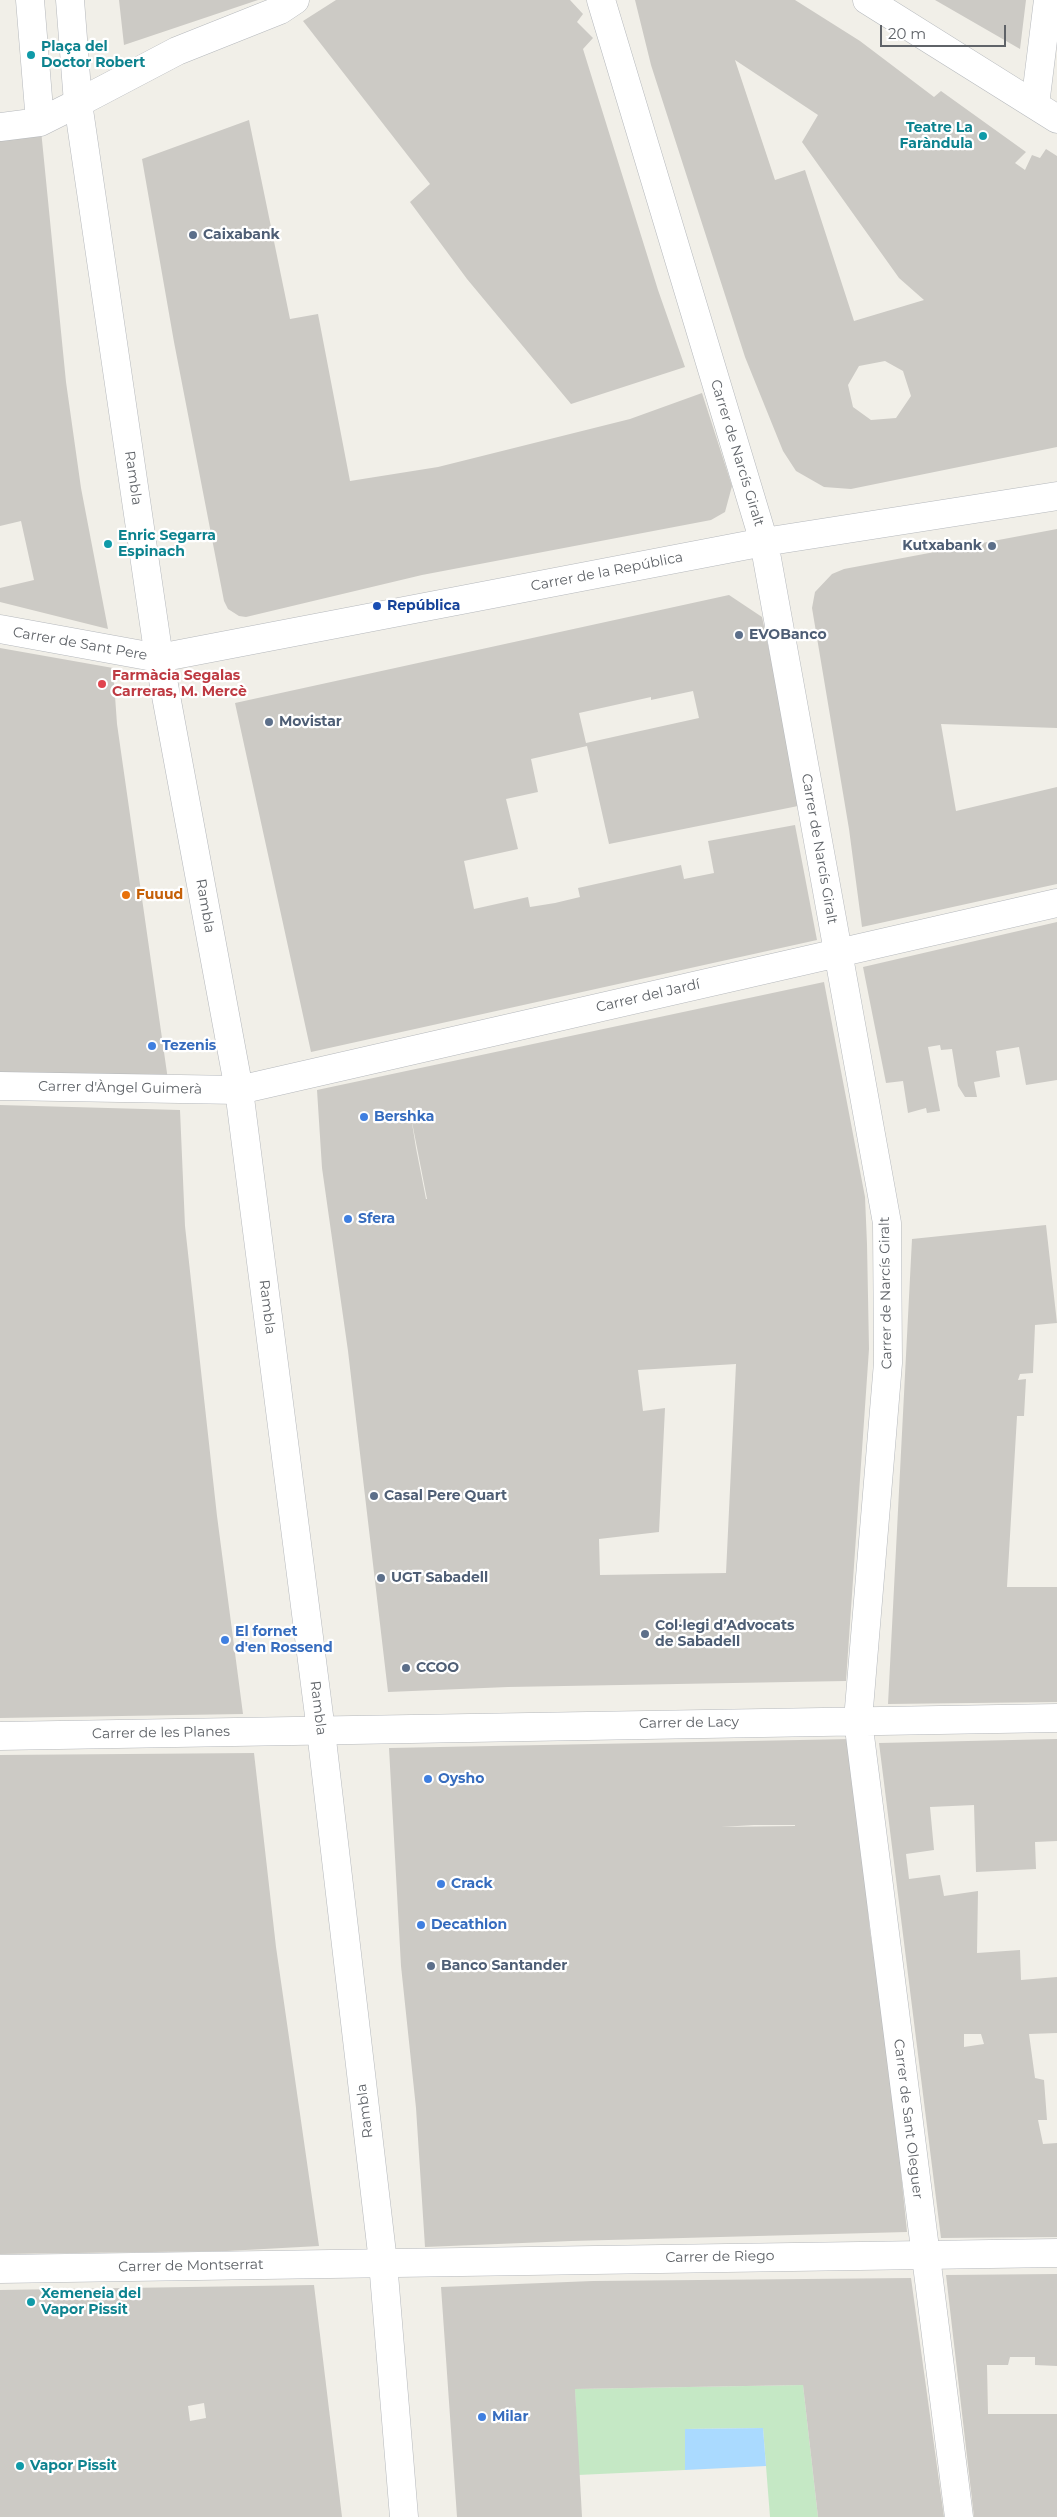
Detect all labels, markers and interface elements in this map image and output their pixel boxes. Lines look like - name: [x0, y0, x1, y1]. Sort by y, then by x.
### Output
- scale bar: [882, 15, 1008, 47]
- text: 20 m: [888, 24, 926, 43]
- place label: Plaça del Doctor Robert: [41, 39, 145, 72]
- marker: Plaça del Doctor Robert: [25, 49, 37, 61]
- place label: Teatre La Faràndula: [900, 120, 973, 152]
- marker: Teatre La Faràndula: [977, 130, 989, 142]
- place label: Caixabank: [203, 227, 280, 243]
- marker: Caixabank: [187, 229, 199, 241]
- street label: Carrer de Narcís Giralt: [707, 378, 767, 528]
- street label: Rambla: [121, 450, 145, 506]
- place label: Enric Segarra Espinach: [118, 528, 216, 560]
- marker: Enric Segarra Espinach: [102, 538, 114, 550]
- place label: Kutxabank: [902, 538, 982, 554]
- marker: Kutxabank: [986, 540, 998, 552]
- street label: Carrer de la República: [529, 549, 685, 595]
- place label: República: [387, 598, 460, 614]
- marker: República: [371, 600, 383, 612]
- street label: Carrer de Sant Pere: [11, 624, 149, 664]
- place label: EVOBanco: [749, 627, 827, 643]
- marker: EVOBanco: [733, 629, 745, 641]
- place label: Farmàcia Segalas Carreras, M. Mercè: [112, 668, 247, 700]
- marker: Farmàcia Segalas Carreras, M. Mercè: [96, 678, 108, 690]
- place label: Movistar: [279, 714, 342, 730]
- marker: Movistar: [263, 716, 275, 728]
- street label: Carrer de Narcís Giralt: [797, 772, 841, 926]
- street label: Rambla: [192, 878, 218, 934]
- place label: Fuuud: [136, 887, 183, 903]
- marker: Fuuud: [120, 889, 132, 901]
- street label: Carrer del Jardí: [594, 976, 702, 1016]
- place label: Tezenis: [162, 1038, 216, 1054]
- marker: Tezenis: [146, 1040, 158, 1052]
- street label: Carrer d'Àngel Guimerà: [38, 1078, 202, 1098]
- place label: Bershka: [374, 1109, 434, 1125]
- marker: Bershka: [358, 1111, 370, 1123]
- place label: Sfera: [358, 1211, 395, 1227]
- marker: Sfera: [342, 1213, 354, 1225]
- street label: Carrer de Narcís Giralt: [876, 1217, 896, 1369]
- street label: Rambla: [255, 1279, 279, 1335]
- place label: Casal Pere Quart: [384, 1488, 507, 1504]
- marker: Casal Pere Quart: [368, 1490, 380, 1502]
- place label: UGT Sabadell: [391, 1570, 488, 1586]
- marker: UGT Sabadell: [375, 1572, 387, 1584]
- place label: Col·legi d’Advocats de Sabadell: [655, 1618, 794, 1650]
- place label: El fornet d'en Rossend: [235, 1624, 333, 1656]
- marker: Col·legi d’Advocats de Sabadell: [639, 1628, 651, 1640]
- marker: El fornet d'en Rossend: [219, 1634, 231, 1646]
- place label: CCOO: [416, 1660, 459, 1676]
- marker: CCOO: [400, 1662, 412, 1674]
- street label: Rambla: [306, 1680, 330, 1736]
- street label: Carrer de Lacy: [639, 1714, 739, 1732]
- street label: Carrer de les Planes: [92, 1723, 230, 1743]
- place label: Oysho: [438, 1771, 484, 1787]
- marker: Oysho: [422, 1773, 434, 1785]
- place label: Crack: [451, 1876, 493, 1892]
- marker: Crack: [435, 1878, 447, 1890]
- place label: Decathlon: [431, 1917, 507, 1933]
- marker: Decathlon: [415, 1919, 427, 1931]
- place label: Banco Santander: [441, 1958, 567, 1974]
- marker: Banco Santander: [425, 1960, 437, 1972]
- street label: Carrer de Sant Oleguer: [890, 2038, 926, 2200]
- street label: Rambla: [353, 2083, 377, 2139]
- street label: Carrer de Riego: [665, 2248, 775, 2266]
- street label: Carrer de Montserrat: [118, 2256, 264, 2276]
- place label: Xemeneia del Vapor Pissit: [41, 2286, 141, 2318]
- marker: Xemeneia del Vapor Pissit: [25, 2296, 37, 2308]
- place label: Milar: [492, 2409, 528, 2425]
- marker: Milar: [476, 2411, 488, 2423]
- place label: Vapor Pissit: [30, 2458, 117, 2474]
- marker: Vapor Pissit: [14, 2460, 26, 2472]

